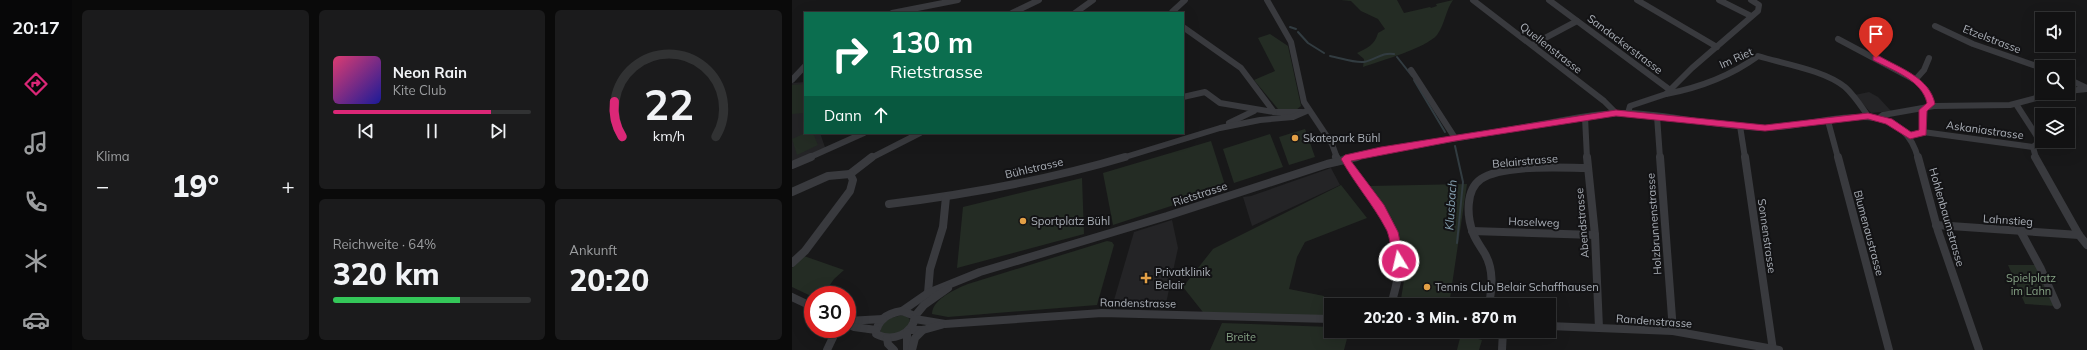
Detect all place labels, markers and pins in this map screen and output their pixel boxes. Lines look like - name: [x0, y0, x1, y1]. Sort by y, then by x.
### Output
- pin: [1859, 17, 1893, 58]
- place label: Skatepark Bühl: [1303, 131, 1380, 145]
- marker: Skatepark Bühl: [1290, 133, 1300, 143]
- place label: Sportplatz Bühl: [1031, 214, 1110, 228]
- marker: Sportplatz Bühl: [1018, 216, 1028, 226]
- place label: Privatklinik Belair: [1155, 265, 1211, 292]
- marker: Privatklinik Belair: [1140, 272, 1152, 284]
- place label: Tennis Club Belair Schaffhausen: [1435, 280, 1599, 294]
- marker: Tennis Club Belair Schaffhausen: [1422, 282, 1432, 292]

